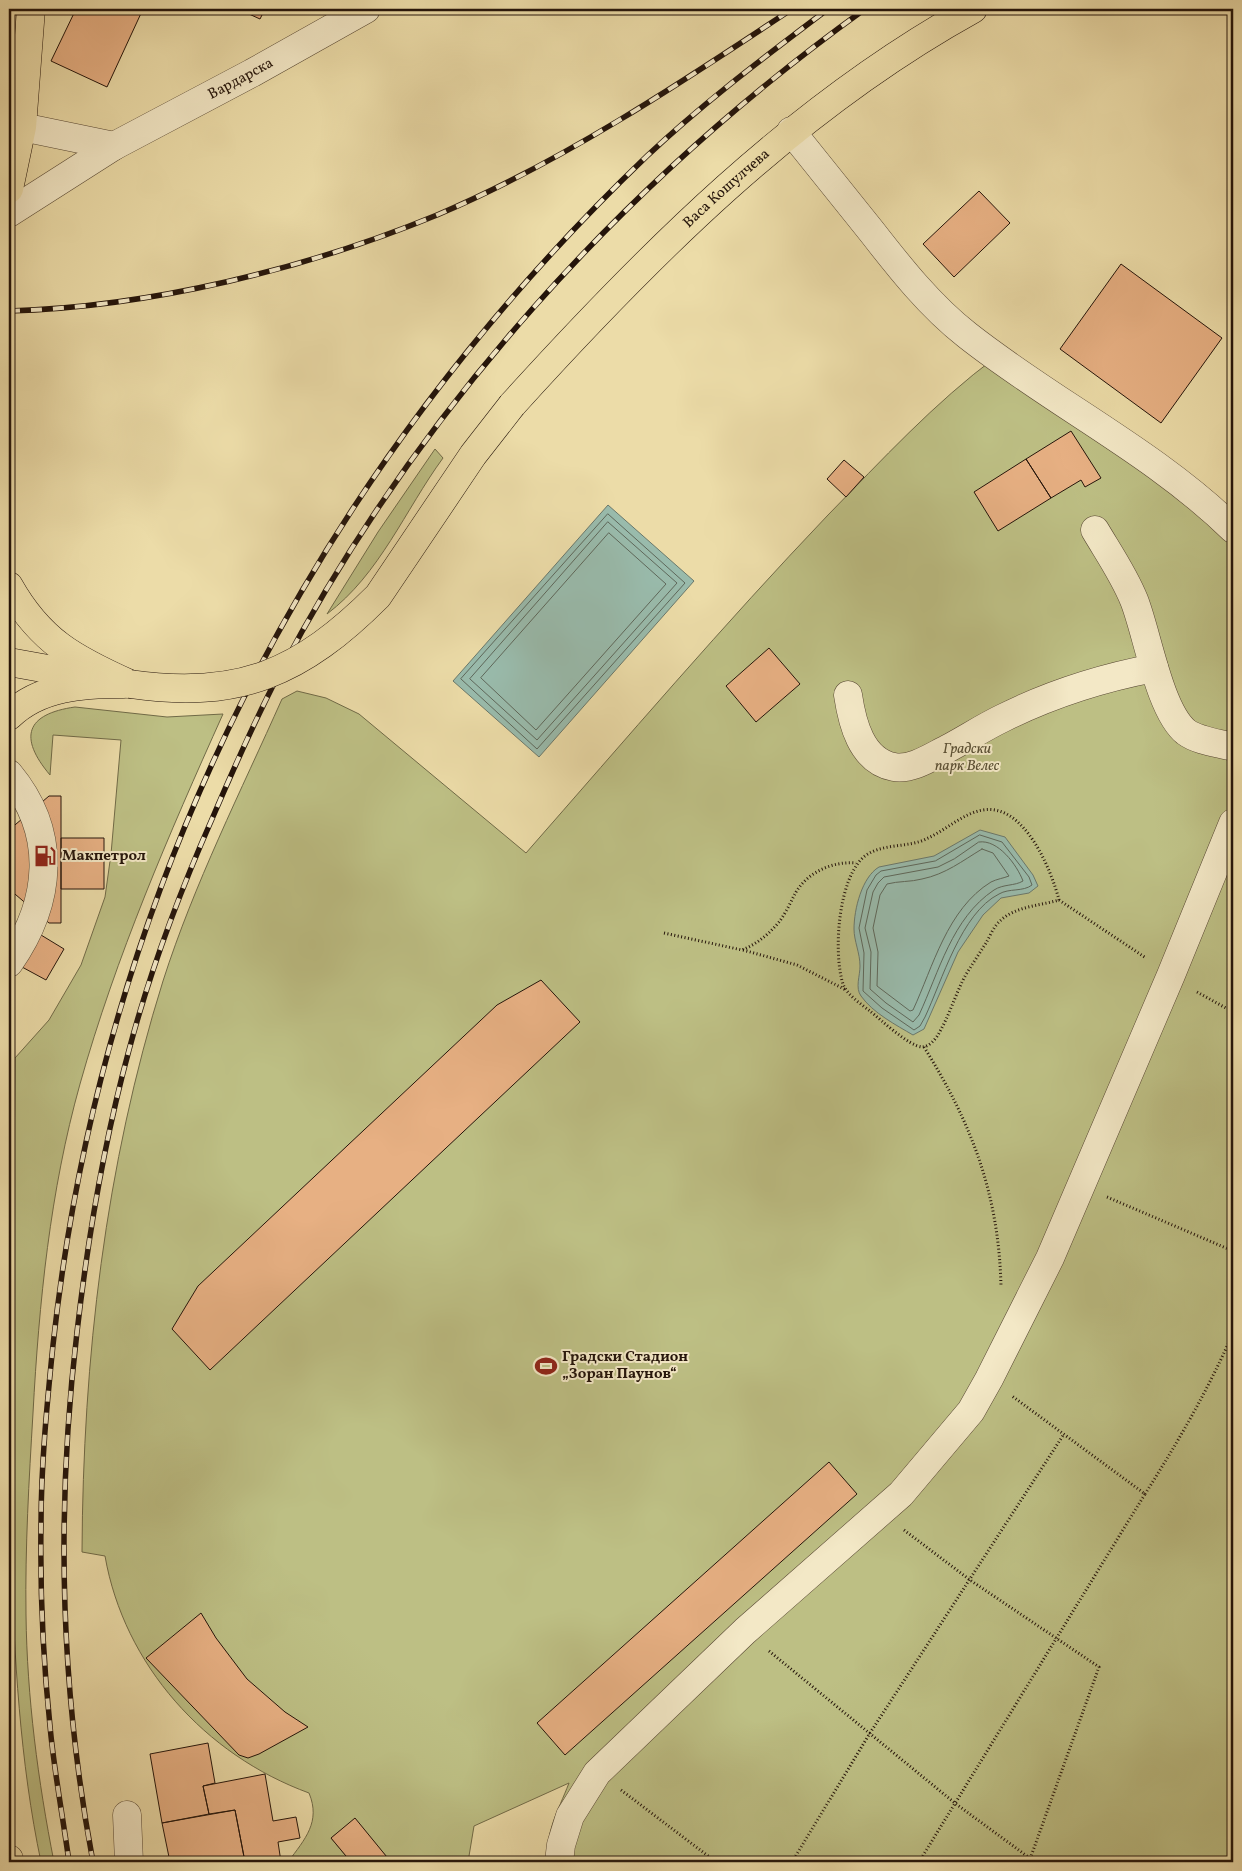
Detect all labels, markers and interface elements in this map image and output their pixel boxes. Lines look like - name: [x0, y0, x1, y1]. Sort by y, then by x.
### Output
- street label: Вардарска: [204, 53, 277, 105]
- street label: Васа Кошулчева: [678, 144, 775, 233]
- park label: Градски парк Велес: [935, 739, 1000, 777]
- fuel station icon: Макпетрол: [32, 843, 58, 869]
- place label: Макпетрол: [62, 846, 146, 867]
- place label: Градски Стадион „Зоран Паунов“: [562, 1347, 688, 1385]
- sports icon: Градски Стадион „Зоран Паунов“: [533, 1353, 559, 1379]

